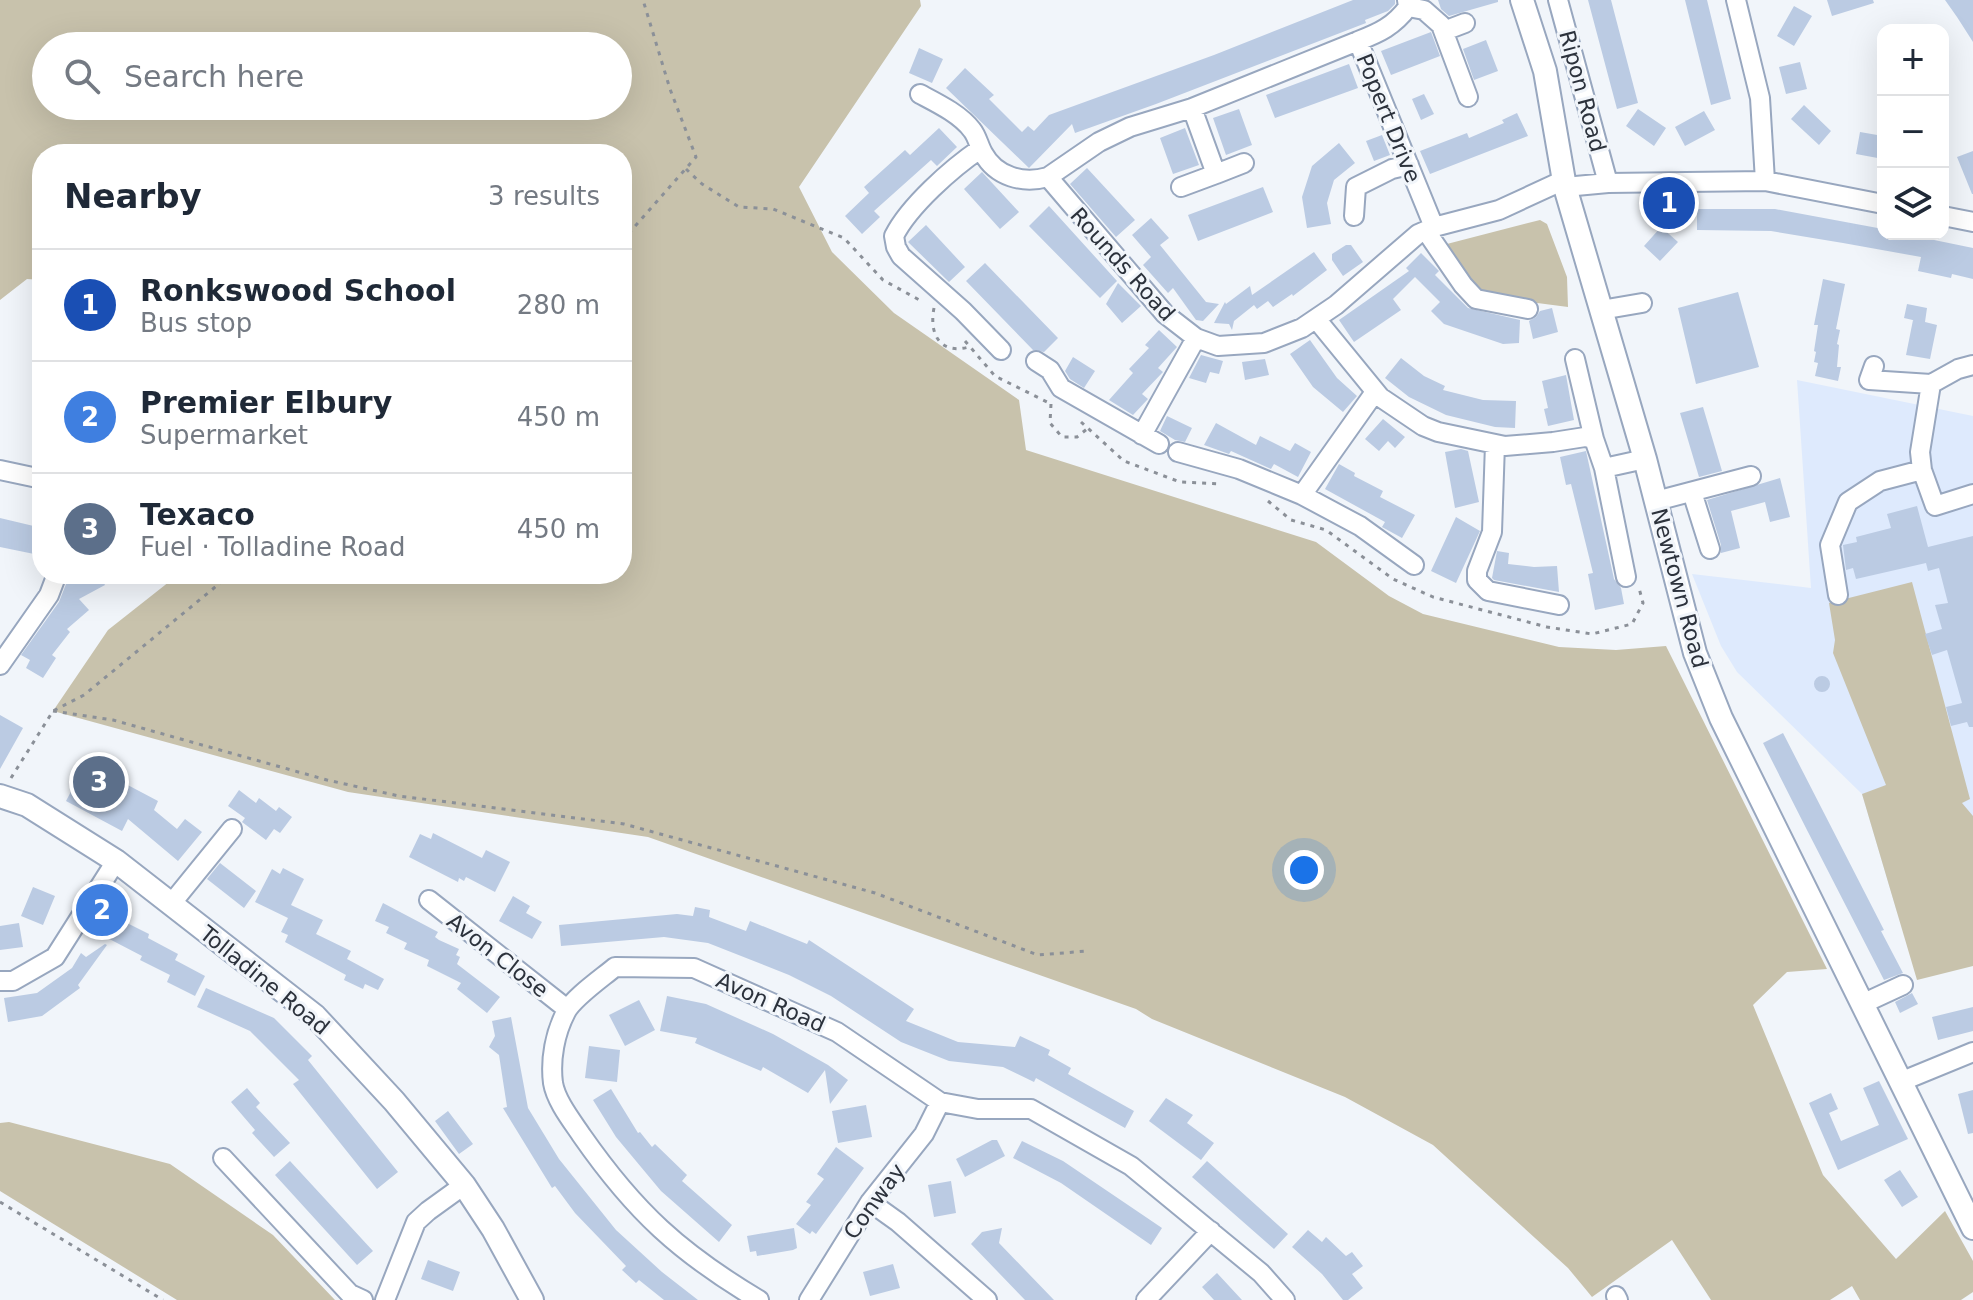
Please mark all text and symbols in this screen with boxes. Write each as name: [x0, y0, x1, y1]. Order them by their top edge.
map controls: [1877, 24, 1949, 240]
button: +: [1877, 24, 1949, 96]
street label: Ripon Road: [1554, 28, 1611, 155]
search box: [32, 32, 632, 120]
street label: Popert Drive: [1351, 50, 1426, 186]
icon: search: [60, 54, 104, 98]
text: Search here: [124, 59, 304, 94]
button: −: [1877, 96, 1949, 168]
button: layers: [1877, 168, 1949, 240]
pin: 1: [1643, 173, 1695, 233]
text: Nearby: [64, 176, 202, 216]
text: 3 results: [488, 181, 600, 211]
street label: Rounds Road: [1065, 203, 1180, 326]
text: Ronkswood School: [140, 273, 456, 308]
text: 1: [81, 290, 99, 320]
text: 280 m: [517, 290, 600, 320]
text: Bus stop: [140, 308, 252, 338]
text: Premier Elbury: [140, 385, 392, 420]
text: 2: [81, 402, 99, 432]
text: 450 m: [517, 402, 600, 432]
text: Supermarket: [140, 420, 308, 450]
text: Texaco: [140, 497, 255, 532]
street label: Newtown Road: [1646, 506, 1713, 671]
text: 3: [81, 514, 99, 544]
text: 450 m: [517, 514, 600, 544]
text: Fuel · Tolladine Road: [140, 532, 405, 562]
pin: 3: [73, 752, 125, 812]
your location: [1284, 850, 1324, 890]
pin: 2: [76, 880, 128, 940]
street label: Avon Close: [442, 908, 553, 1003]
street label: Tolladine Road: [194, 920, 334, 1040]
street label: Avon Road: [713, 967, 829, 1038]
street label: Conway: [839, 1159, 910, 1244]

